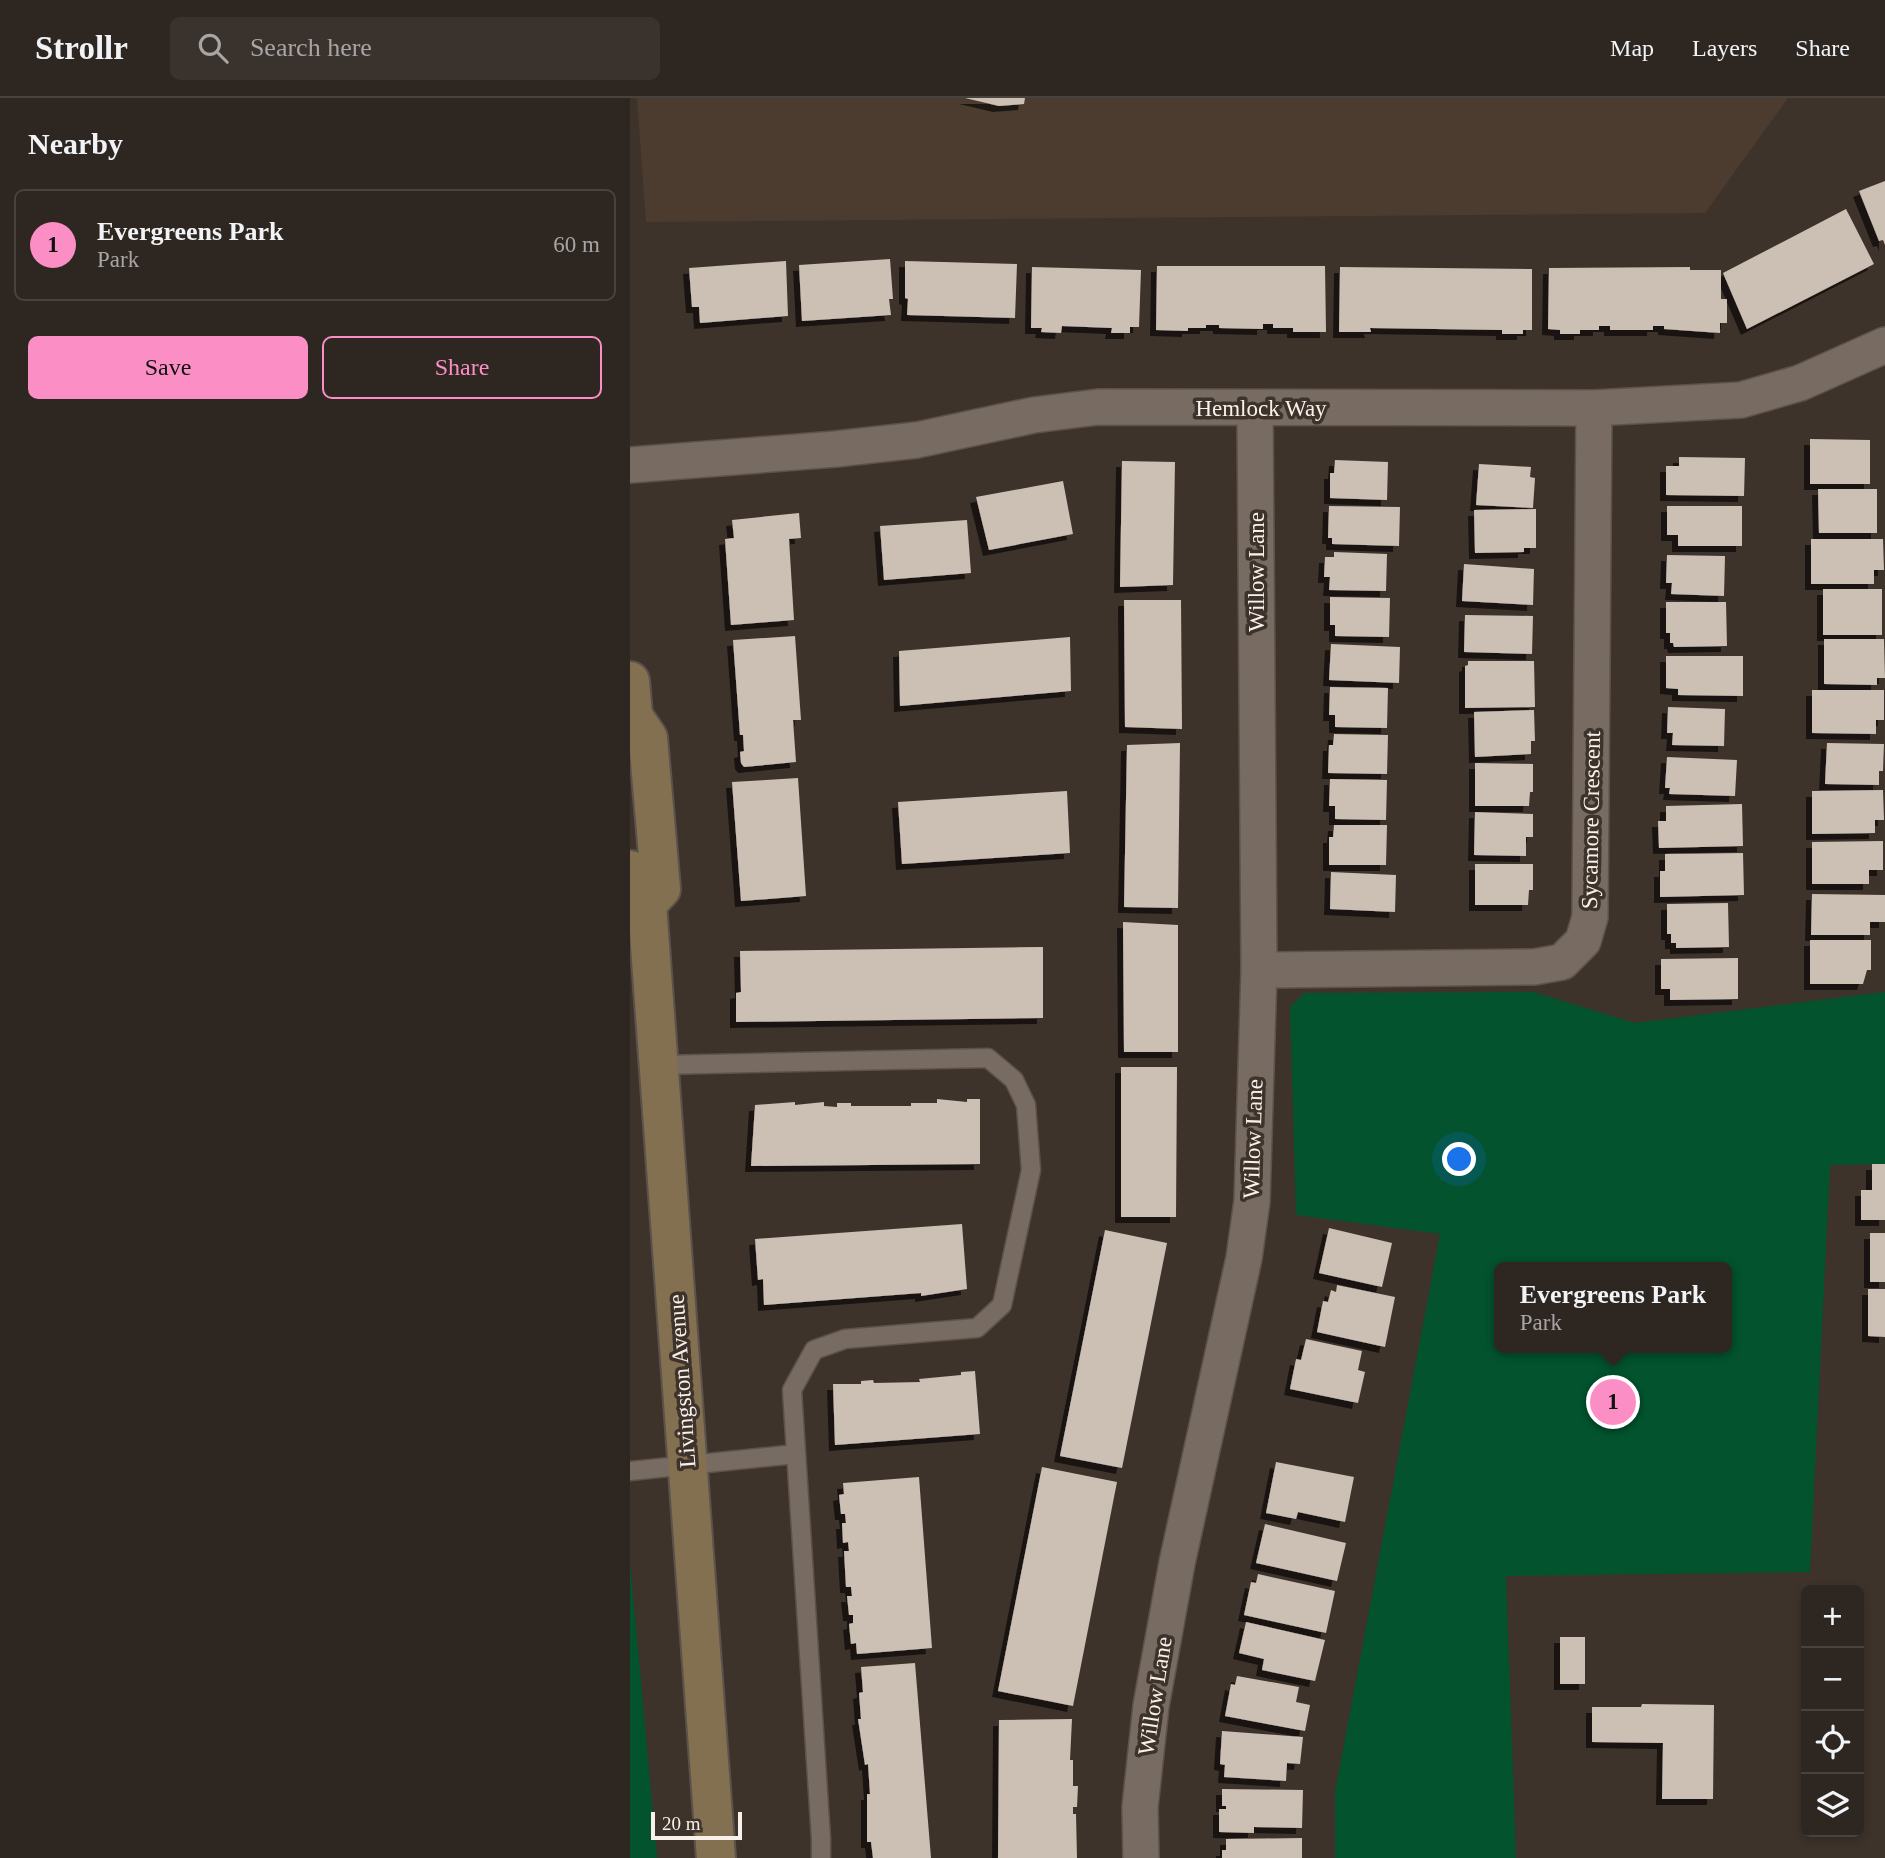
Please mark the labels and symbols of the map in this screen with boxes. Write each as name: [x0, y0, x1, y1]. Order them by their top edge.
street label: Hemlock Way: [1195, 396, 1327, 421]
street label: Willow Lane: [1244, 512, 1269, 632]
street label: Sycamore Crescent: [1577, 730, 1605, 909]
street label: Willow Lane: [1238, 1079, 1268, 1199]
your location: [1442, 1142, 1476, 1176]
street label: Livingston Avenue: [663, 1293, 701, 1469]
pin: 1: [1590, 1376, 1636, 1428]
street label: Willow Lane: [1133, 1635, 1177, 1757]
scale bar: [651, 1809, 742, 1841]

